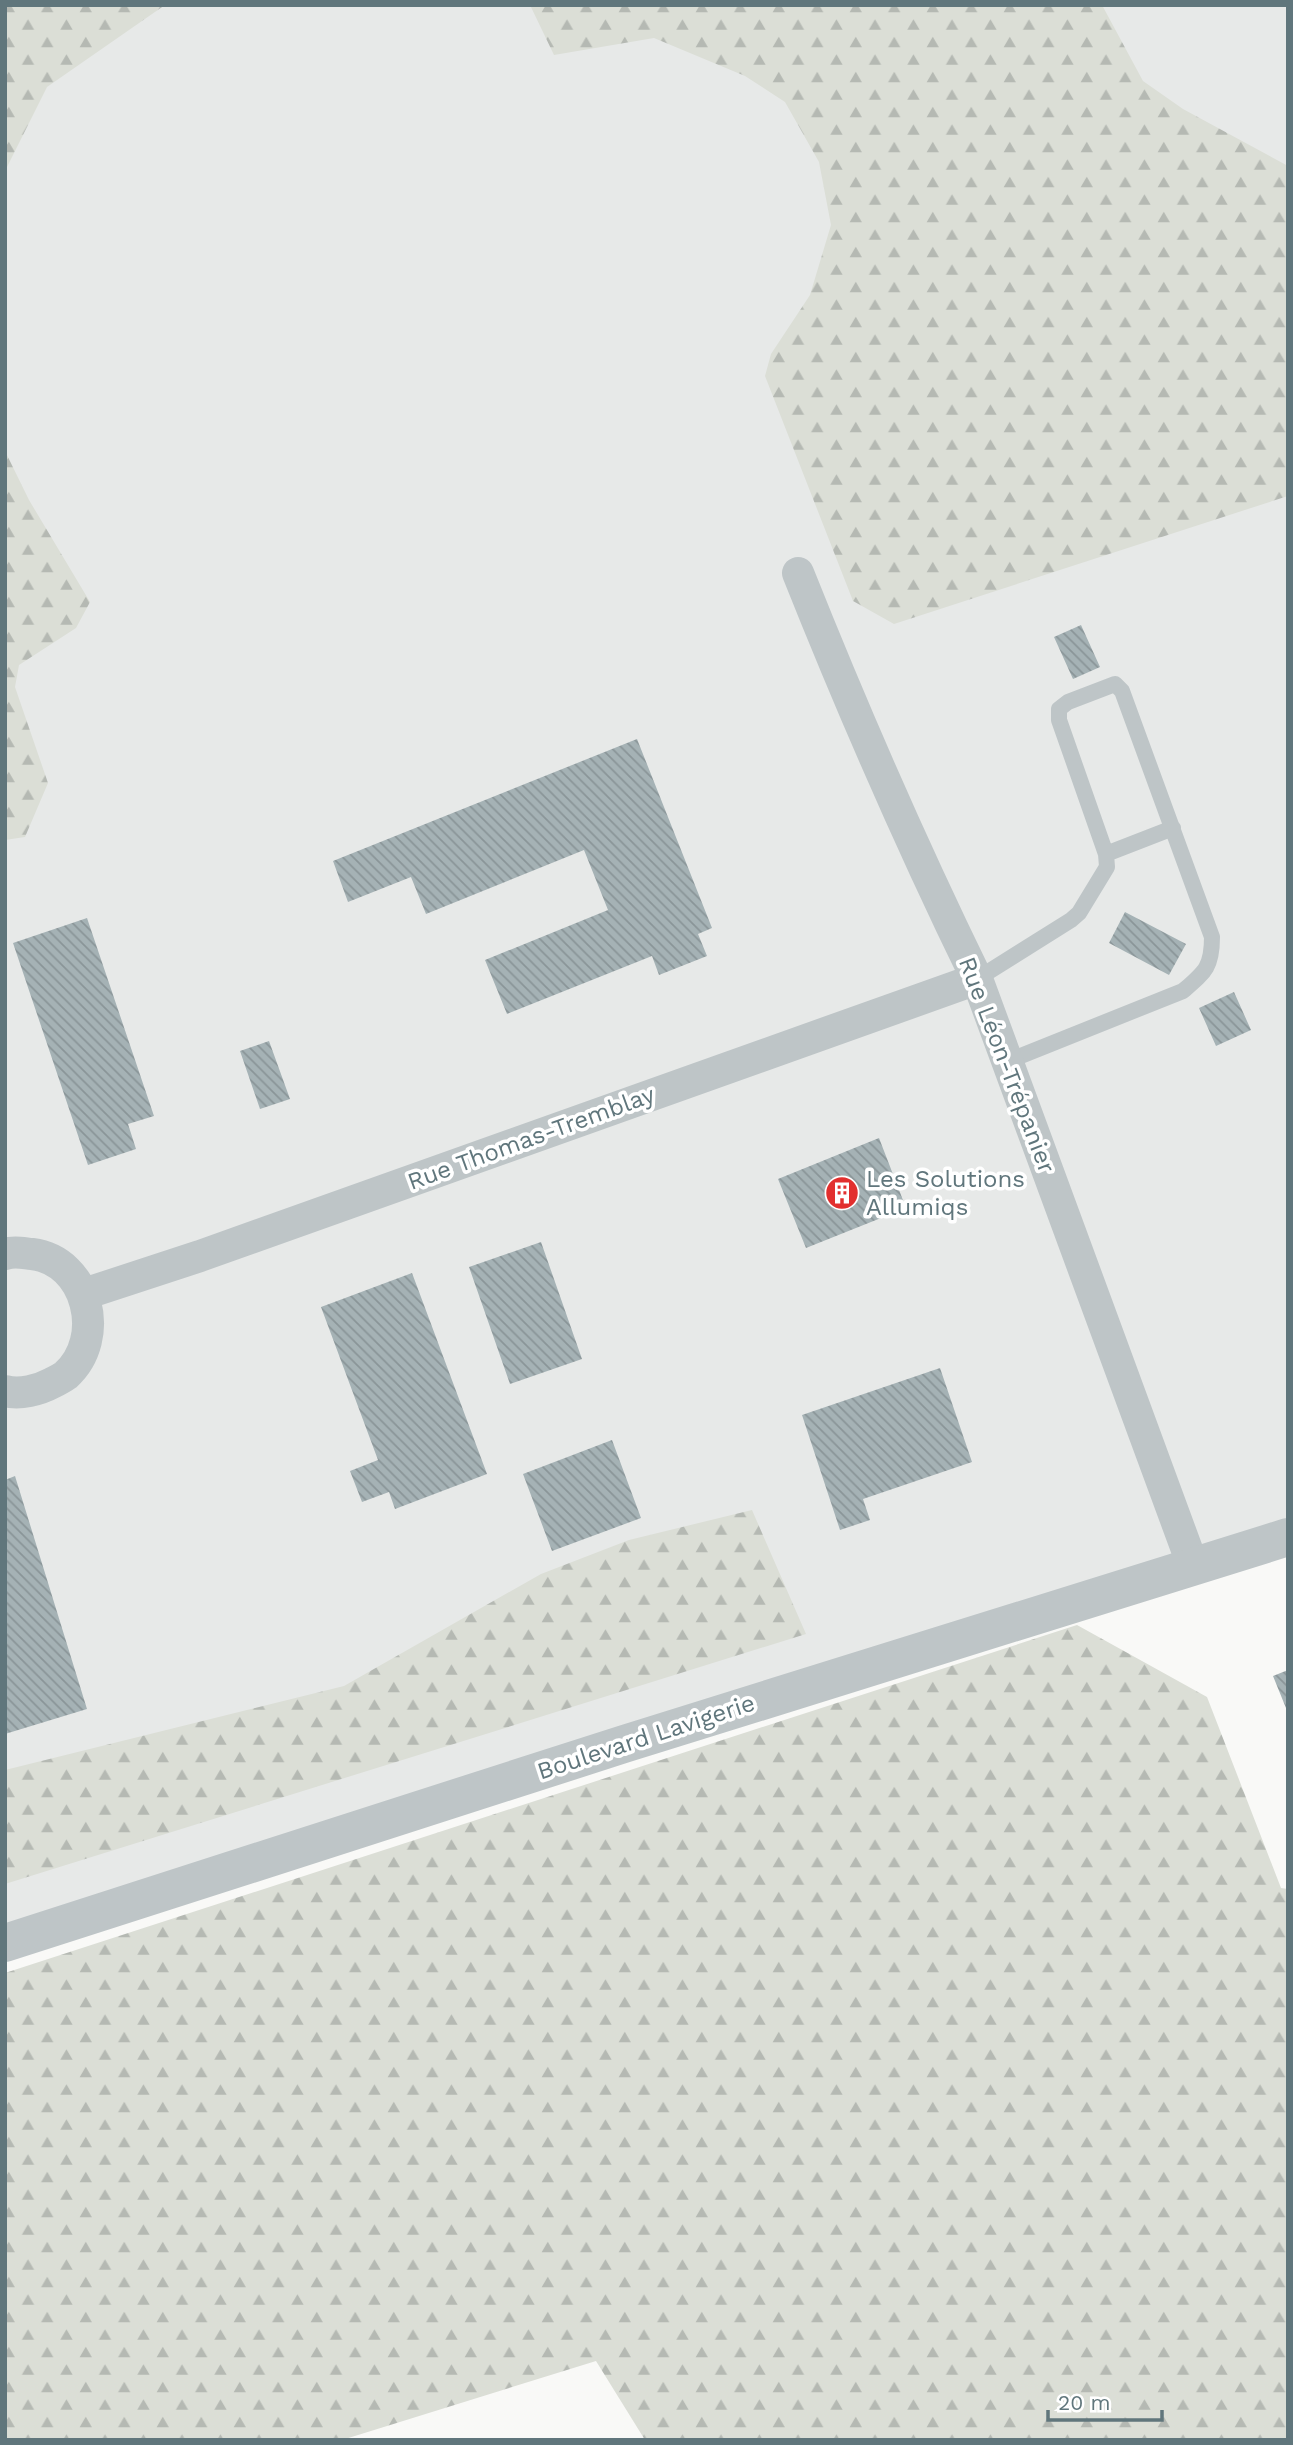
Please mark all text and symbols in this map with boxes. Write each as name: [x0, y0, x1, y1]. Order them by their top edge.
street label: Rue Léon-Trépanier: [953, 953, 1061, 1177]
street label: Rue Thomas-Tremblay: [404, 1080, 659, 1196]
place label: Les Solutions Allumiqs: [866, 1165, 1025, 1221]
building icon: Les Solutions Allumiqs: [823, 1174, 861, 1212]
street label: Boulevard Lavigerie: [534, 1689, 758, 1785]
scale bar: [1048, 2378, 1162, 2422]
text: 20 m: [1058, 2390, 1110, 2415]

